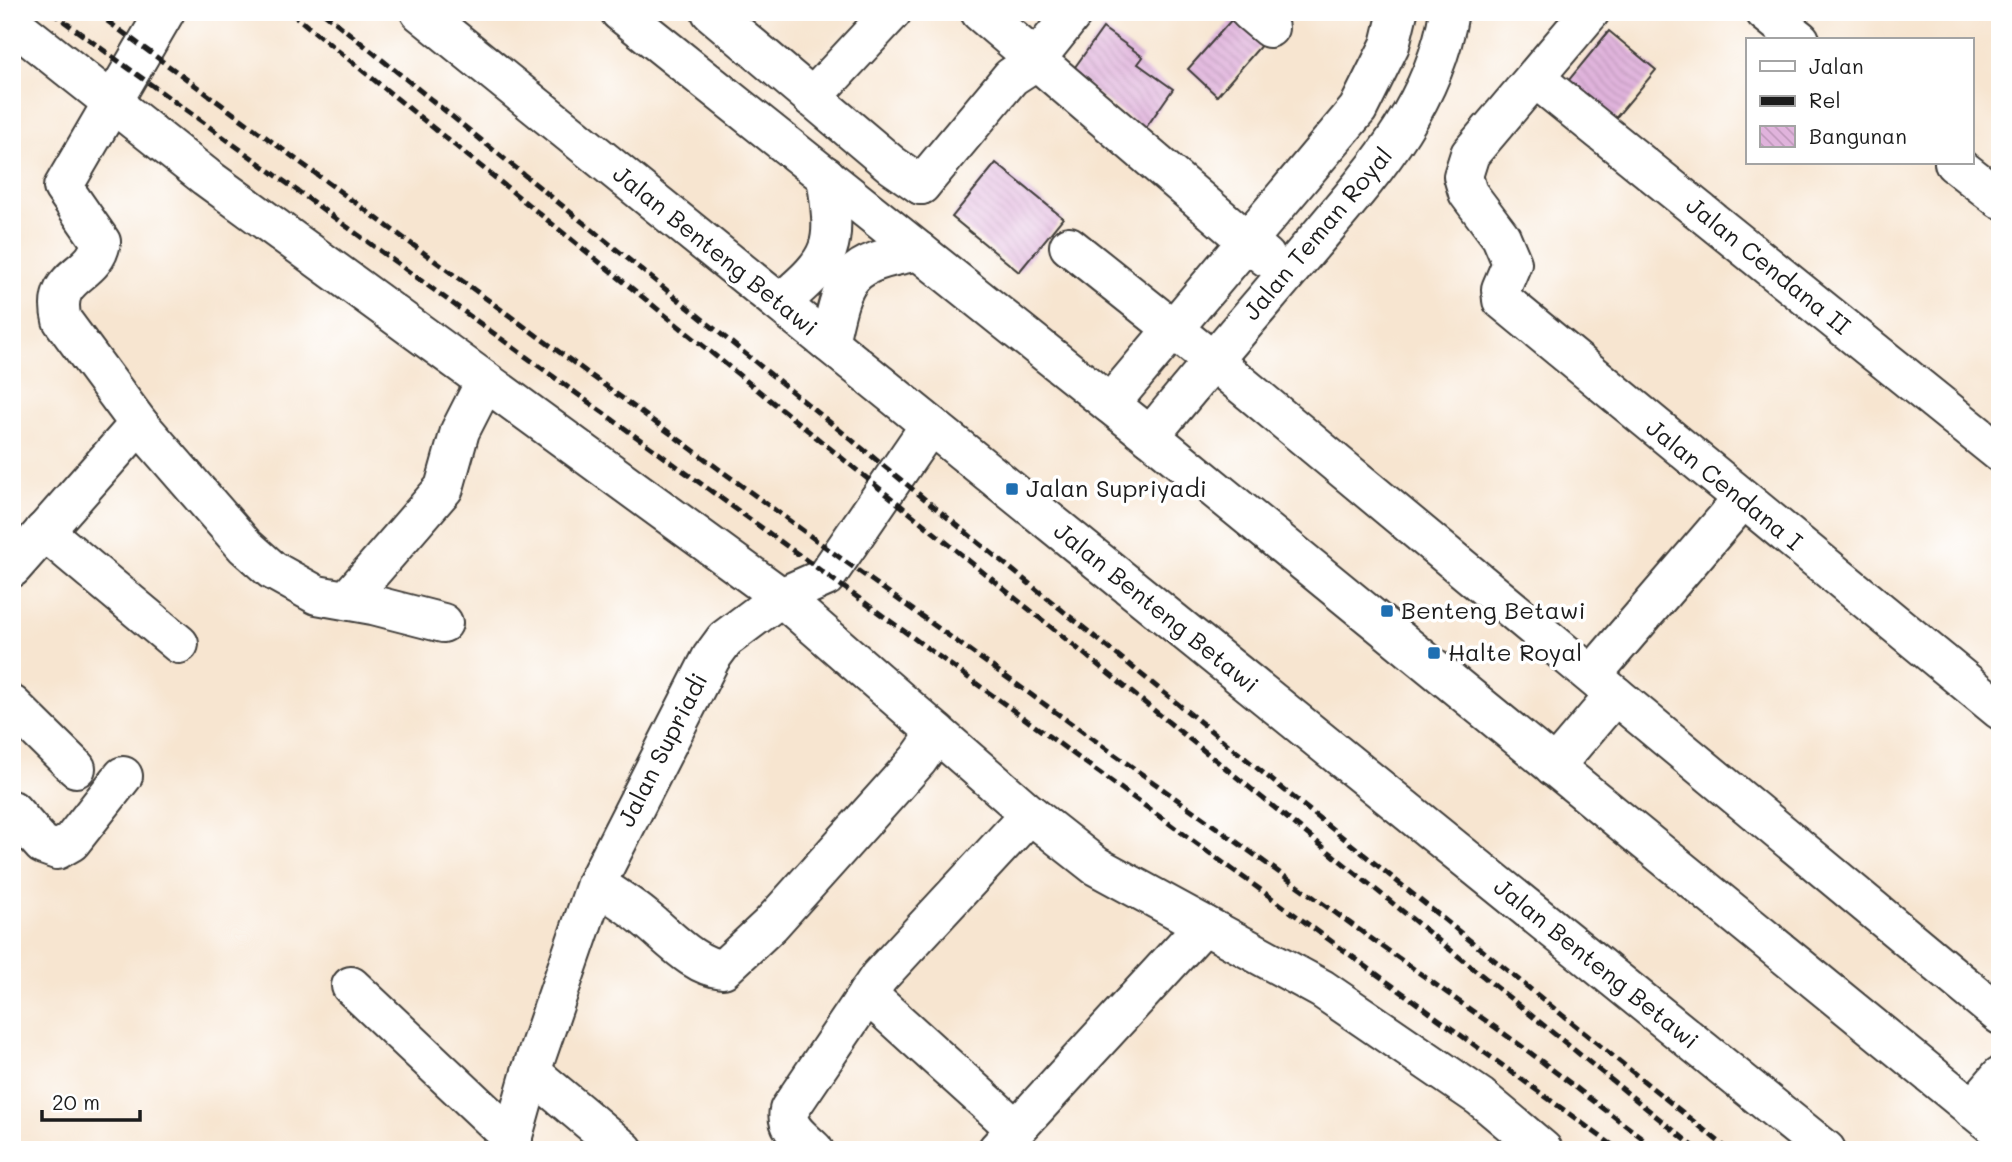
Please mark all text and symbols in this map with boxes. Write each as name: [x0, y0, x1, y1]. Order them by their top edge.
legend: [1746, 38, 1974, 164]
text: Jalan: [1809, 52, 1864, 79]
text: Rel: [1809, 86, 1841, 113]
text: Bangunan: [1809, 122, 1907, 149]
street label: Jalan Teman Royal: [1235, 140, 1398, 326]
street label: Jalan Benteng Betawi: [607, 158, 825, 342]
street label: Jalan Cendana II: [1681, 189, 1857, 341]
street label: Jalan Cendana I: [1641, 411, 1809, 556]
place label: Jalan Supriyadi: [1026, 472, 1207, 503]
marker: Jalan Supriyadi: [1004, 481, 1020, 497]
street label: Jalan Benteng Betawi: [1048, 515, 1266, 699]
place label: Benteng Betawi: [1401, 594, 1586, 625]
marker: Benteng Betawi: [1379, 603, 1395, 619]
place label: Halte Royal: [1448, 636, 1582, 667]
marker: Halte Royal: [1426, 645, 1442, 661]
street label: Jalan Supriadi: [610, 667, 714, 831]
street label: Jalan Benteng Betawi: [1488, 871, 1706, 1055]
scale bar: [42, 1078, 140, 1122]
text: 20 m: [52, 1088, 100, 1115]

